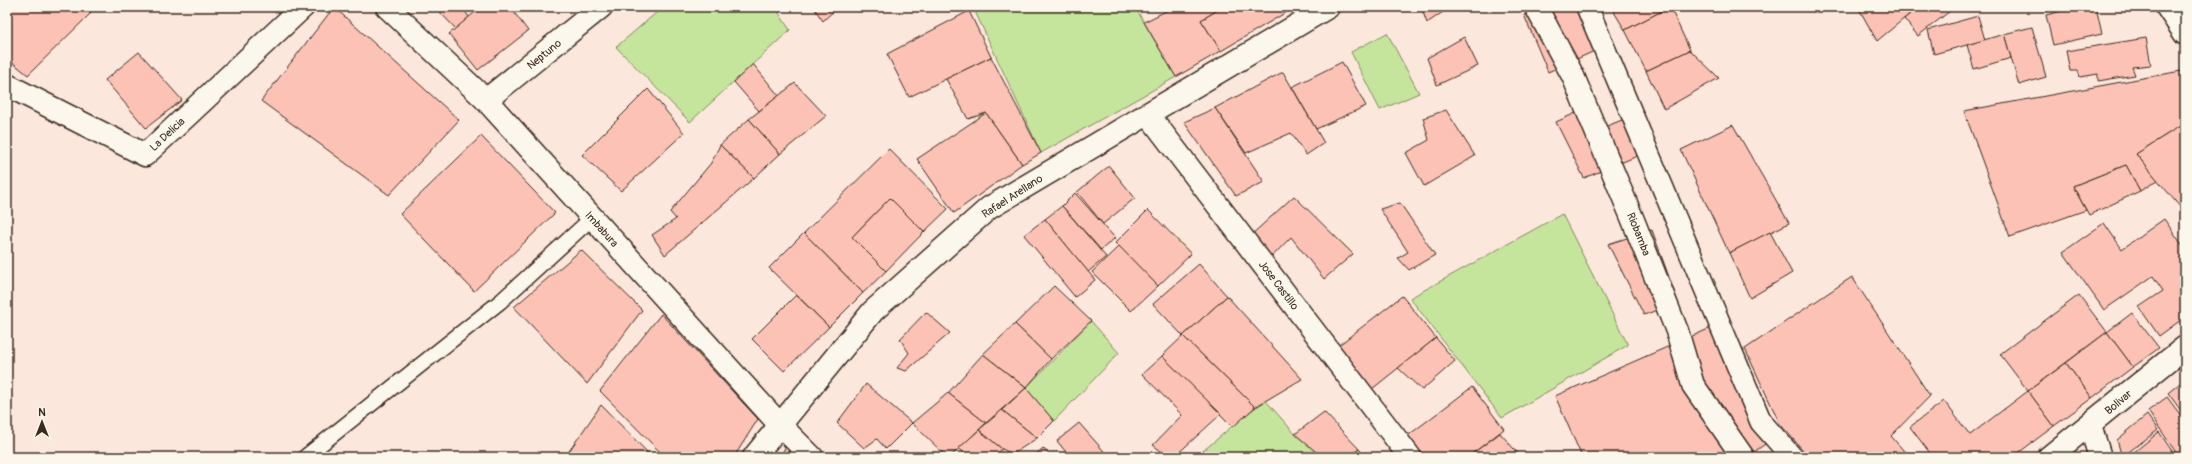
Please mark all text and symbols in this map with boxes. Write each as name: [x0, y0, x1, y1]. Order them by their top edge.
street label: Neptuno: [525, 37, 564, 72]
street label: La Delicia: [147, 115, 188, 154]
street label: Rafael Arellano: [980, 172, 1045, 221]
street label: Imbabura: [582, 209, 621, 250]
street label: Riobamba: [1624, 211, 1653, 258]
street label: Jose Castillo: [1256, 258, 1301, 313]
street label: Bolivar: [2102, 387, 2134, 417]
north arrow: [22, 402, 62, 442]
text: N: [38, 406, 46, 419]

